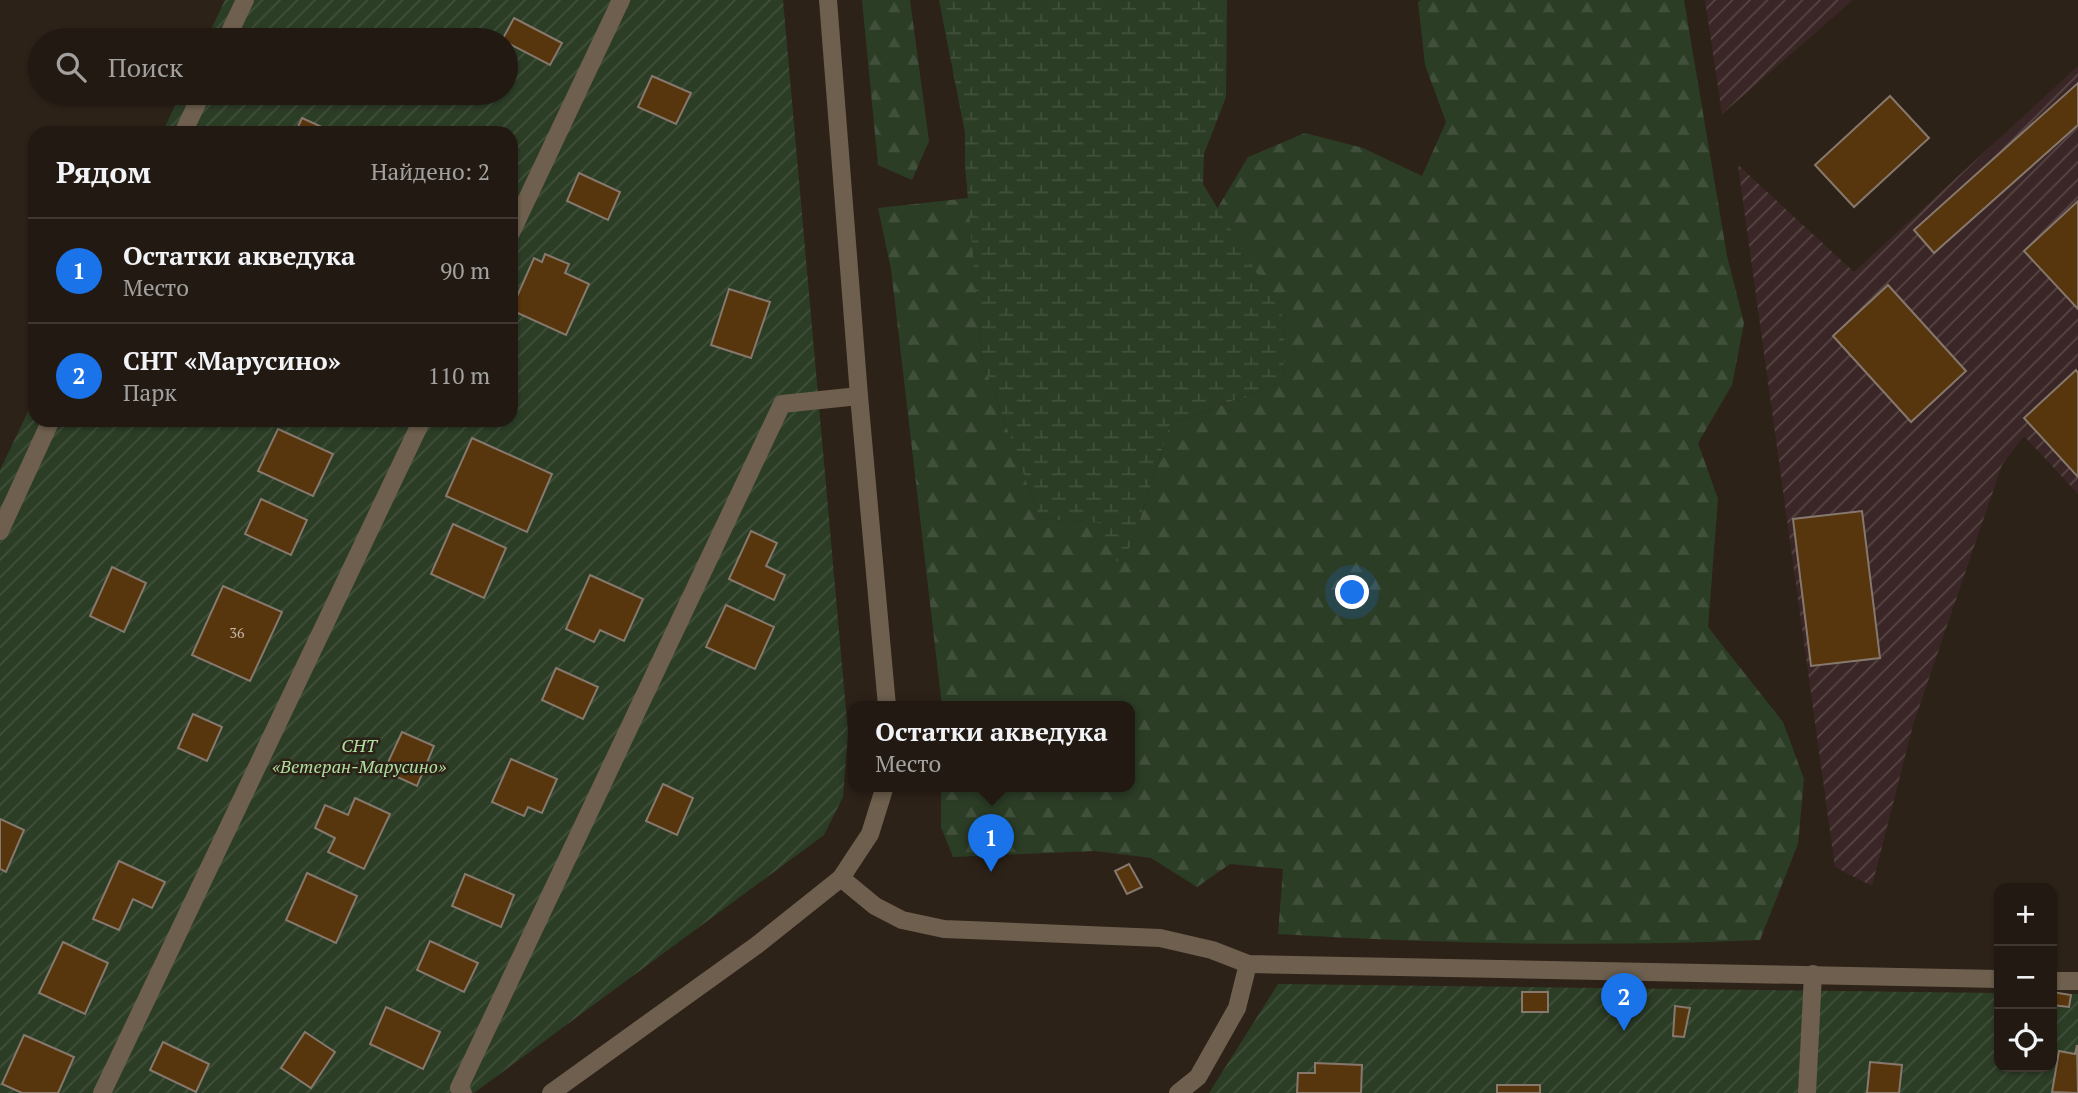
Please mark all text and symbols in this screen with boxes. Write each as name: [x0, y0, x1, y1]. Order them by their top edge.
search box: [28, 28, 518, 105]
icon: search: [52, 48, 90, 86]
text: Поиск: [108, 50, 183, 84]
text: Рядом: [56, 152, 151, 192]
text: Найдено: 2: [371, 156, 490, 187]
text: Остатки акведука: [123, 238, 355, 272]
text: 1: [73, 255, 86, 286]
text: 90 m: [440, 255, 490, 286]
text: Место: [123, 272, 189, 303]
text: СНТ «Марусино»: [123, 343, 341, 377]
text: 2: [73, 360, 86, 391]
text: 110 m: [428, 360, 490, 391]
text: Парк: [123, 377, 177, 408]
your location: [1335, 575, 1369, 609]
house number: 36: [230, 623, 245, 642]
popup: [848, 701, 1135, 792]
text: Остатки акведука: [875, 714, 1108, 748]
park label: СНТ «Ветеран-Марусино»: [272, 733, 447, 778]
text: Место: [875, 748, 941, 779]
pin: 1: [968, 814, 1014, 872]
map controls: [1994, 883, 2057, 1072]
button: +: [1994, 883, 2057, 946]
button: −: [1994, 946, 2057, 1009]
pin: 2: [1601, 973, 1647, 1031]
button: locate: [1994, 1009, 2057, 1072]

